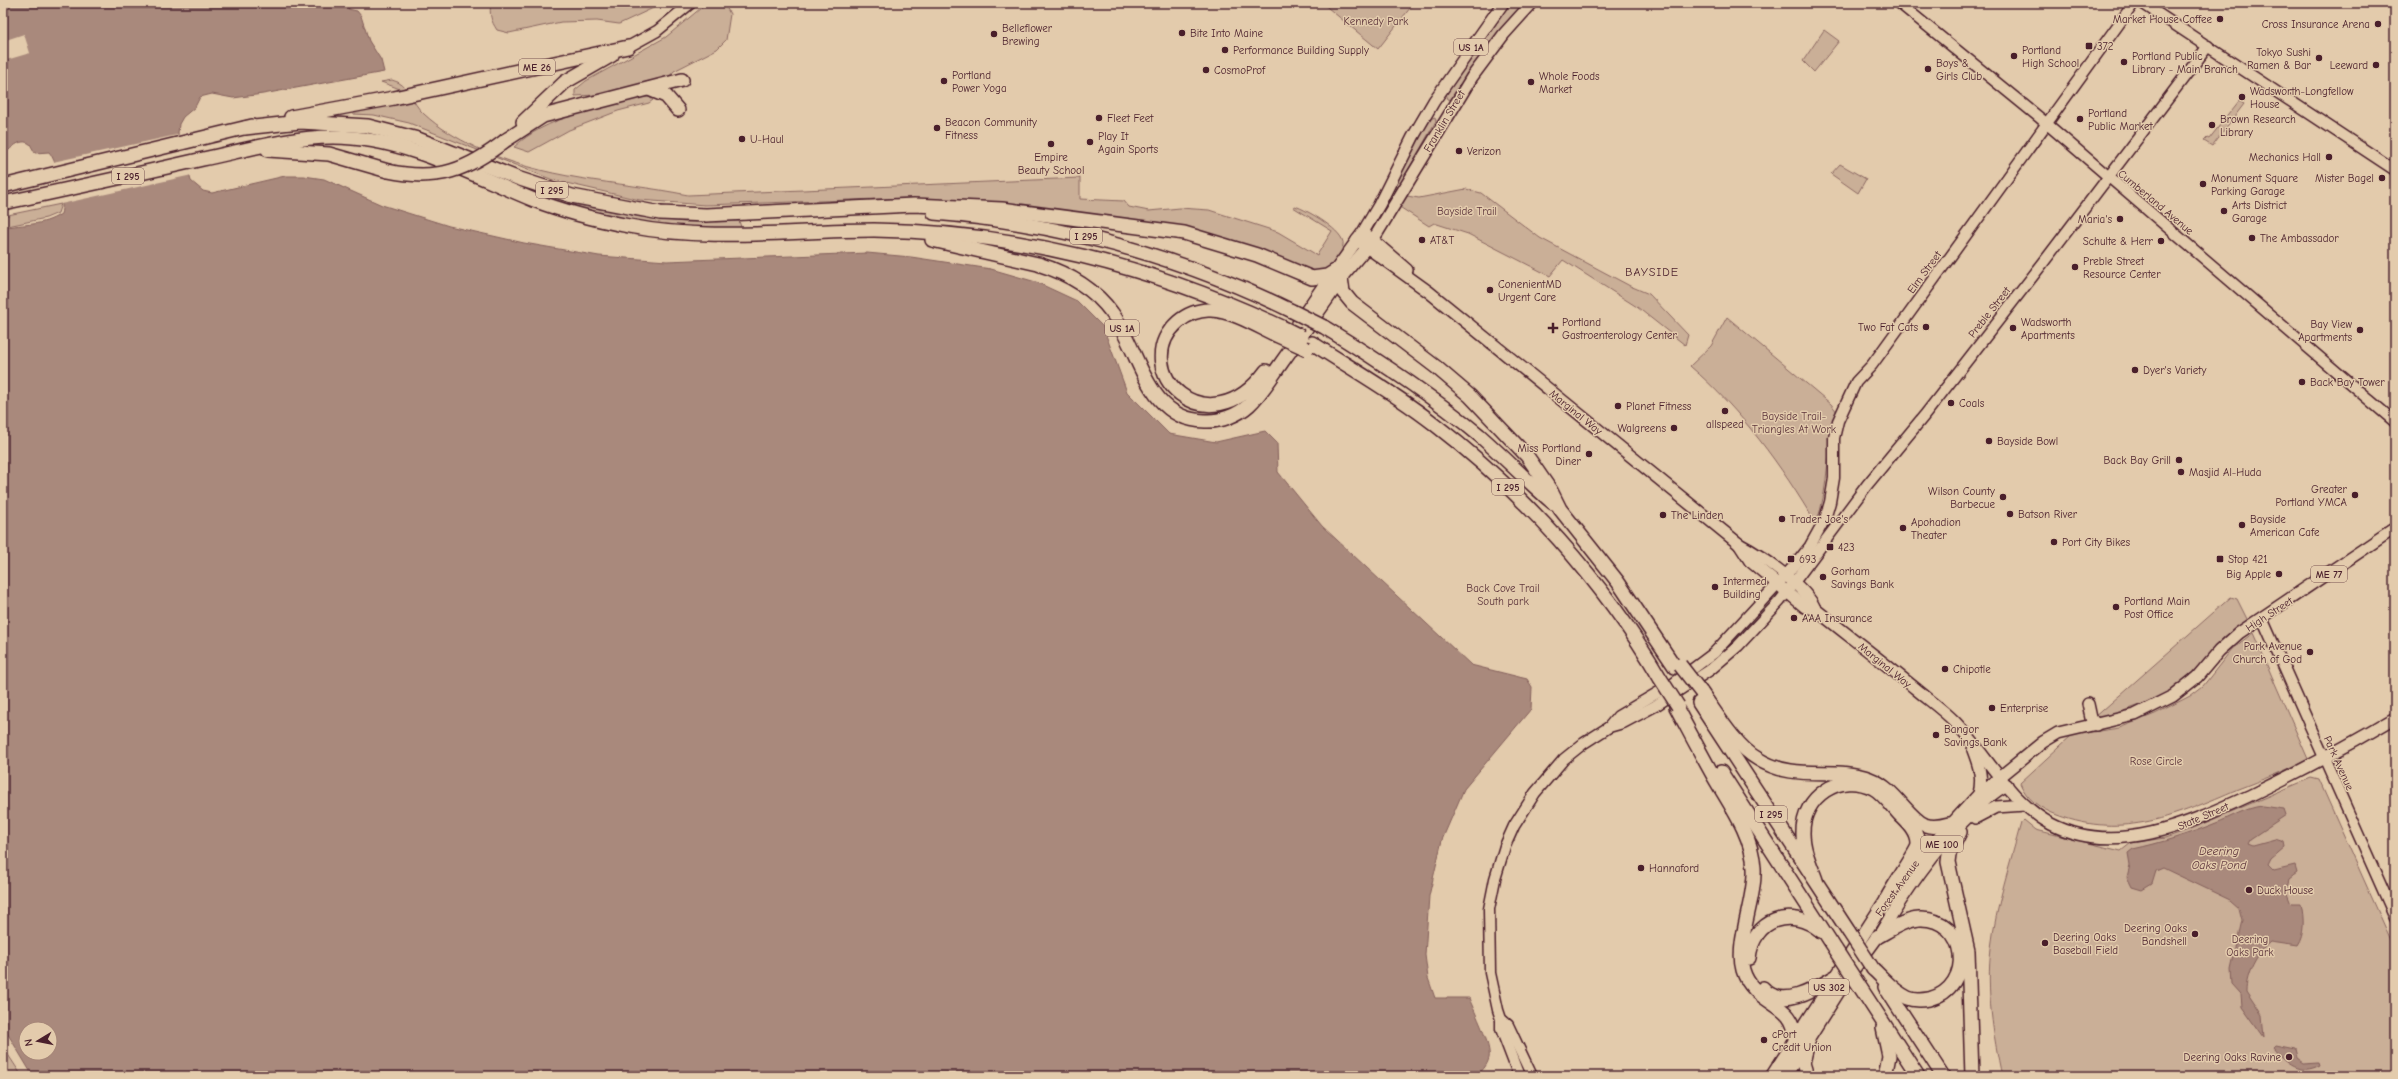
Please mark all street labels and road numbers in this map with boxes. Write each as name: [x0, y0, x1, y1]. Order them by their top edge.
road number: US 1A: [1454, 39, 1488, 55]
road number: ME 26: [519, 59, 555, 75]
street label: Franklin Street: [1421, 87, 1468, 155]
street label: Cumberland Avenue: [2115, 167, 2196, 238]
road number: I 295: [112, 168, 144, 184]
road number: I 295: [536, 182, 568, 198]
road number: I 295: [1070, 228, 1102, 244]
street label: Elm Street: [1905, 248, 1945, 296]
street label: Preble Street: [1966, 284, 2014, 340]
road number: US 1A: [1105, 320, 1139, 336]
street label: Marginal Way: [1547, 387, 1605, 438]
road number: I 295: [1492, 479, 1524, 495]
road number: ME 77: [2311, 566, 2347, 582]
street label: High Street: [2243, 594, 2296, 634]
street label: Marginal Way: [1856, 640, 1914, 691]
street label: Park Avenue: [2321, 734, 2357, 793]
street label: State Street: [2176, 800, 2231, 833]
road number: I 295: [1755, 806, 1787, 822]
road number: ME 100: [1921, 836, 1963, 852]
street label: Forest Avenue: [1873, 857, 1922, 919]
road number: US 302: [1809, 979, 1849, 995]

